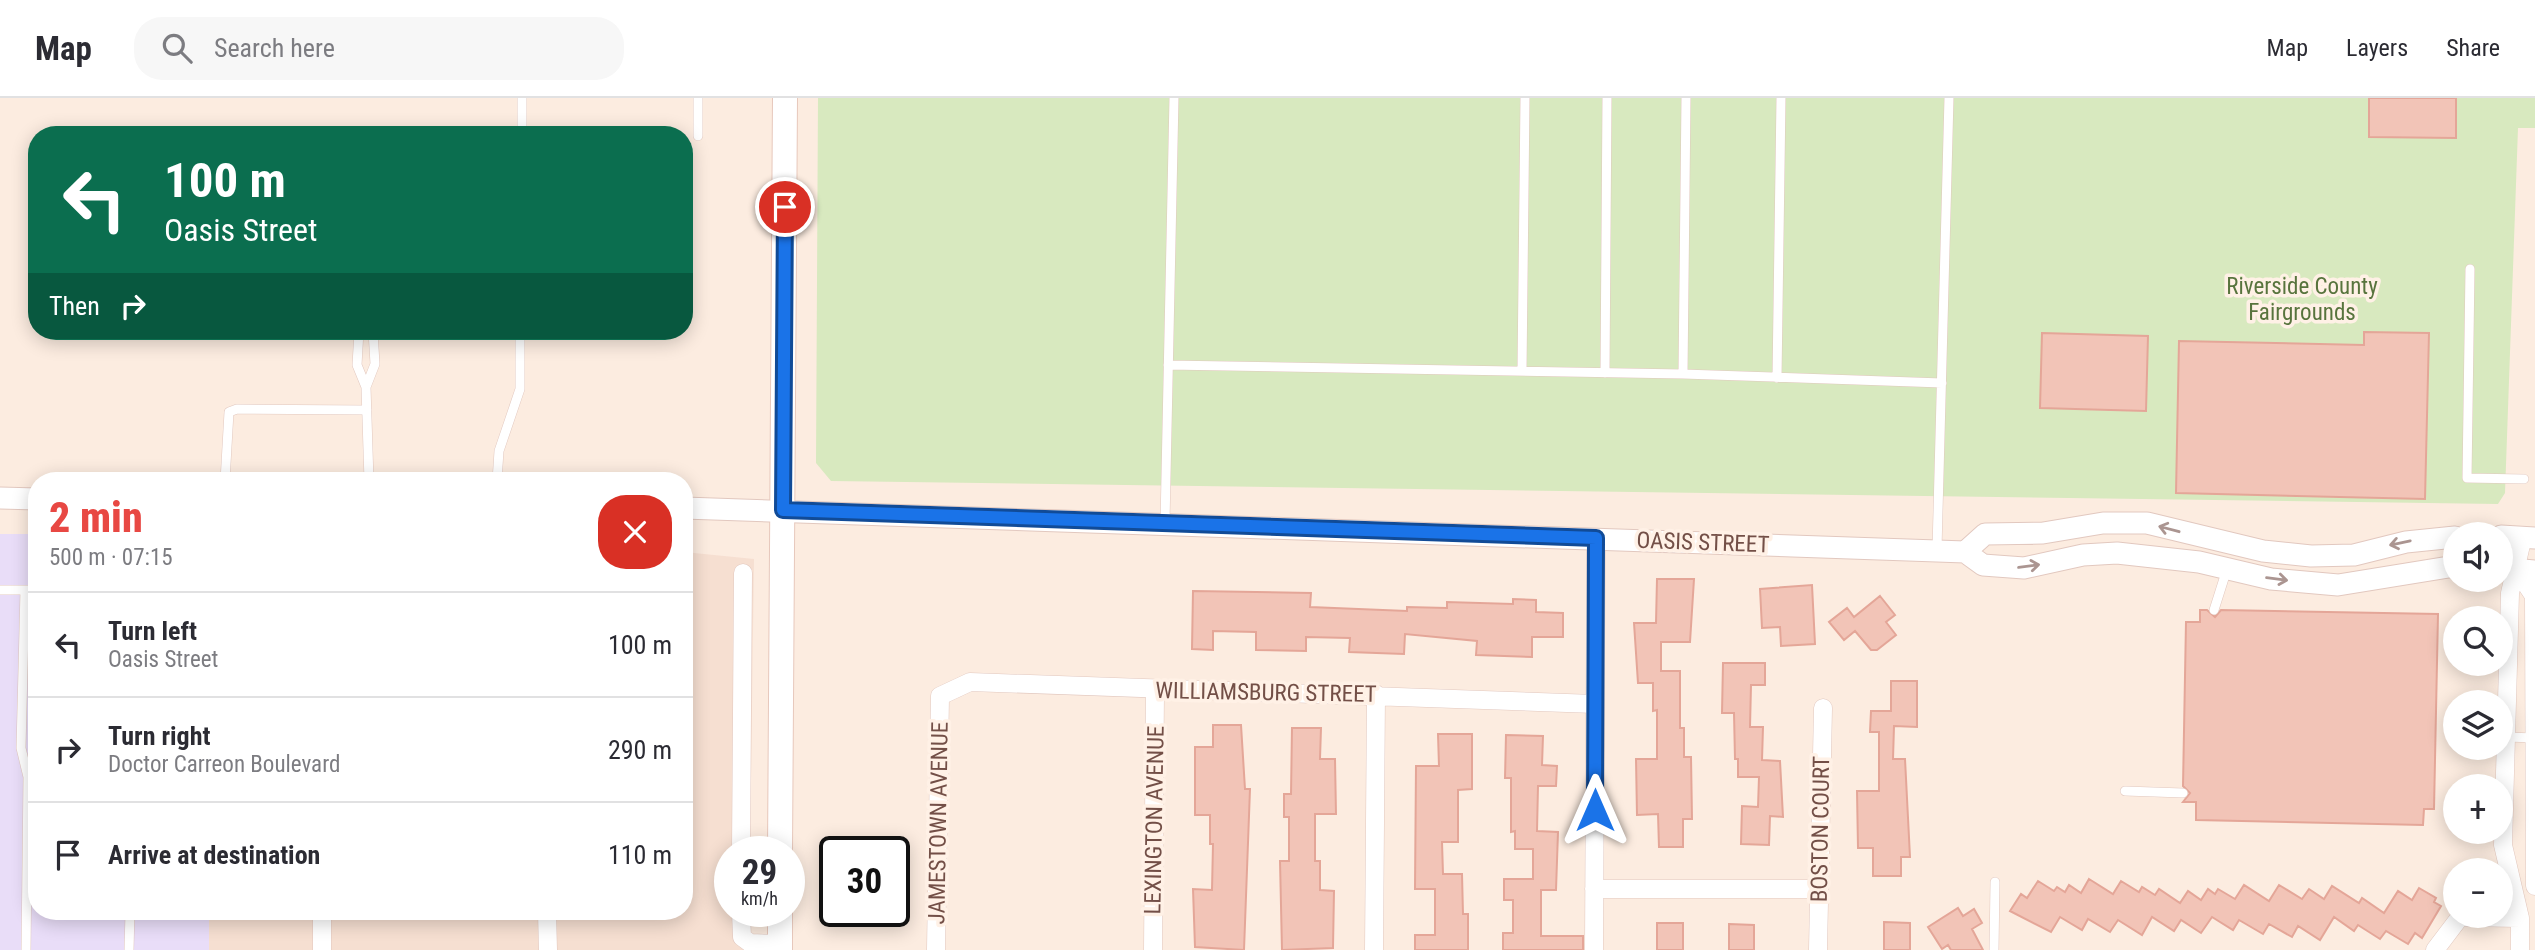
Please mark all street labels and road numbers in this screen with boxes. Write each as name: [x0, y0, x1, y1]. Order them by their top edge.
street label: OASIS STREET: [1636, 527, 1770, 558]
street label: WILLIAMSBURG STREET: [1155, 677, 1377, 708]
street label: JAMESTOWN AVENUE: [923, 721, 954, 925]
street label: LEXINGTON AVENUE: [1139, 725, 1170, 915]
street label: BOSTON COURT: [1806, 756, 1835, 902]

